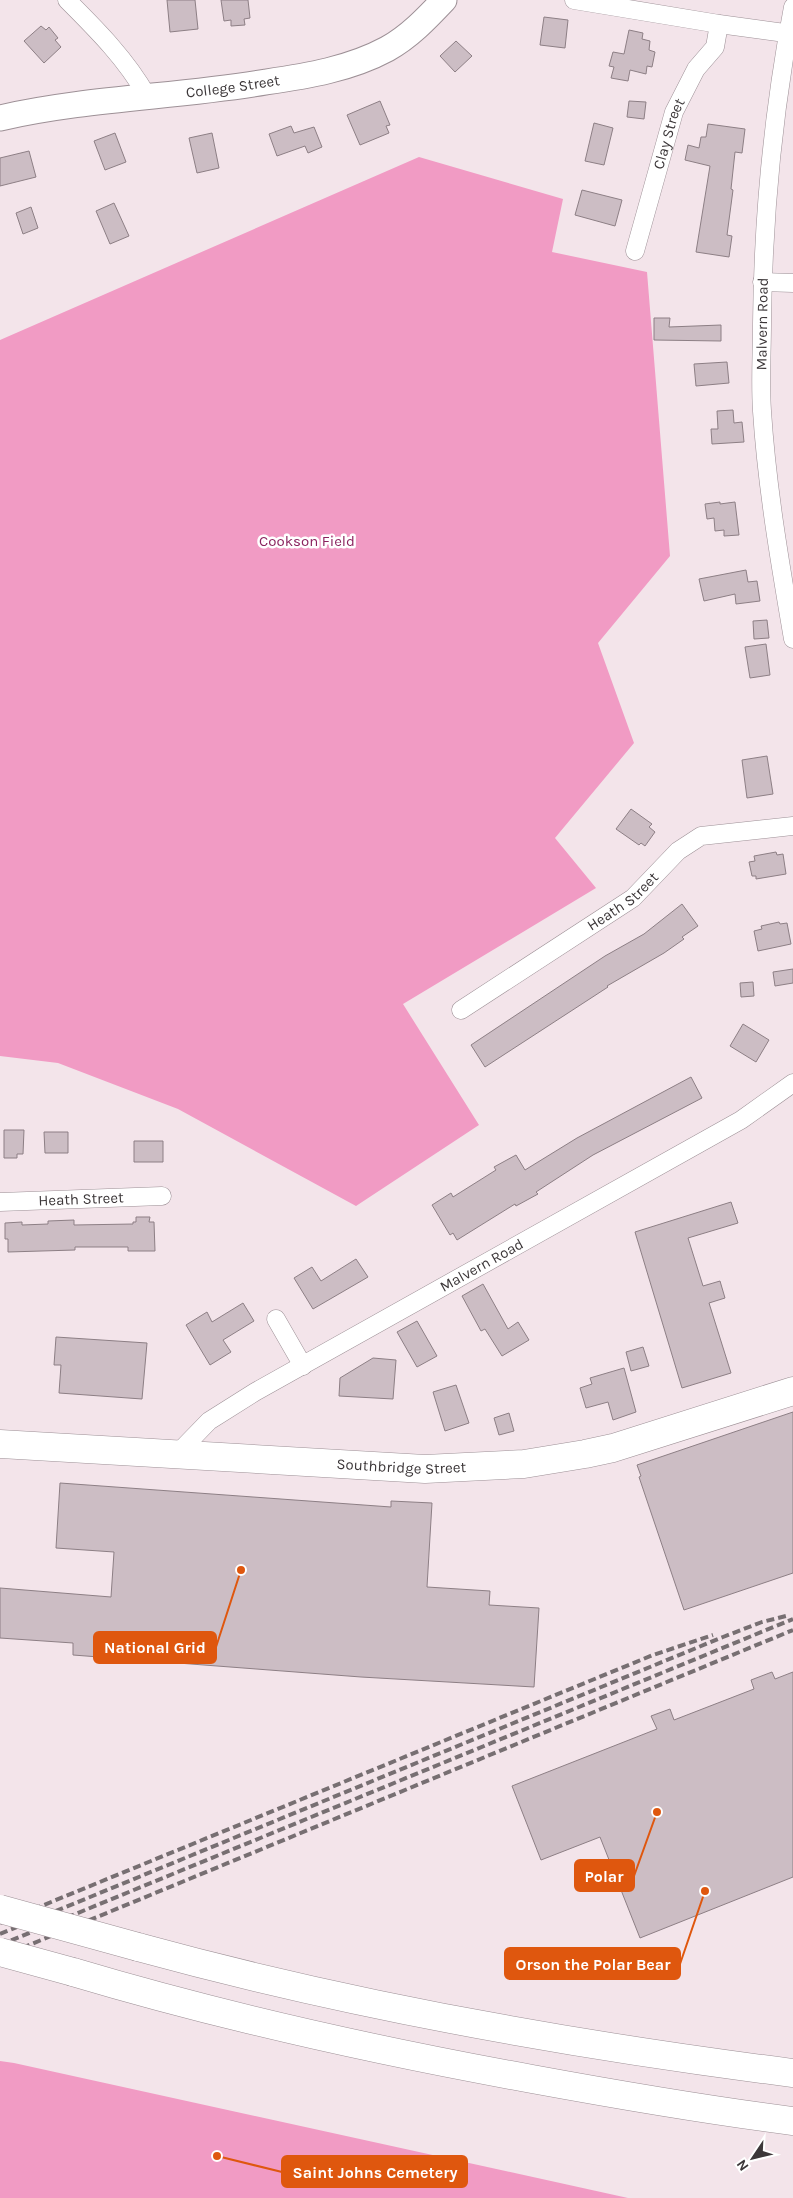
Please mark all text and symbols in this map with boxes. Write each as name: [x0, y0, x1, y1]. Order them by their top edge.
street label: College Street: [185, 71, 281, 102]
street label: Clay Street: [649, 95, 689, 171]
street label: Malvern Road: [752, 277, 772, 371]
park label: Cookson Field: [259, 532, 355, 550]
street label: Heath Street: [584, 868, 662, 934]
street label: Heath Street: [38, 1188, 124, 1210]
street label: Malvern Road: [437, 1235, 527, 1296]
street label: Southbridge Street: [336, 1455, 467, 1478]
callout: National Grid: [94, 1632, 216, 1663]
text: National Grid: [104, 1638, 206, 1657]
callout: Polar: [575, 1860, 634, 1891]
text: Polar: [585, 1867, 624, 1886]
callout: Orson the Polar Bear: [505, 1948, 680, 1979]
text: Orson the Polar Bear: [516, 1955, 671, 1974]
north arrow: [728, 2133, 778, 2183]
callout: Saint Johns Cemetery: [282, 2156, 467, 2187]
text: N: [733, 2156, 753, 2174]
text: Saint Johns Cemetery: [292, 2163, 458, 2182]

